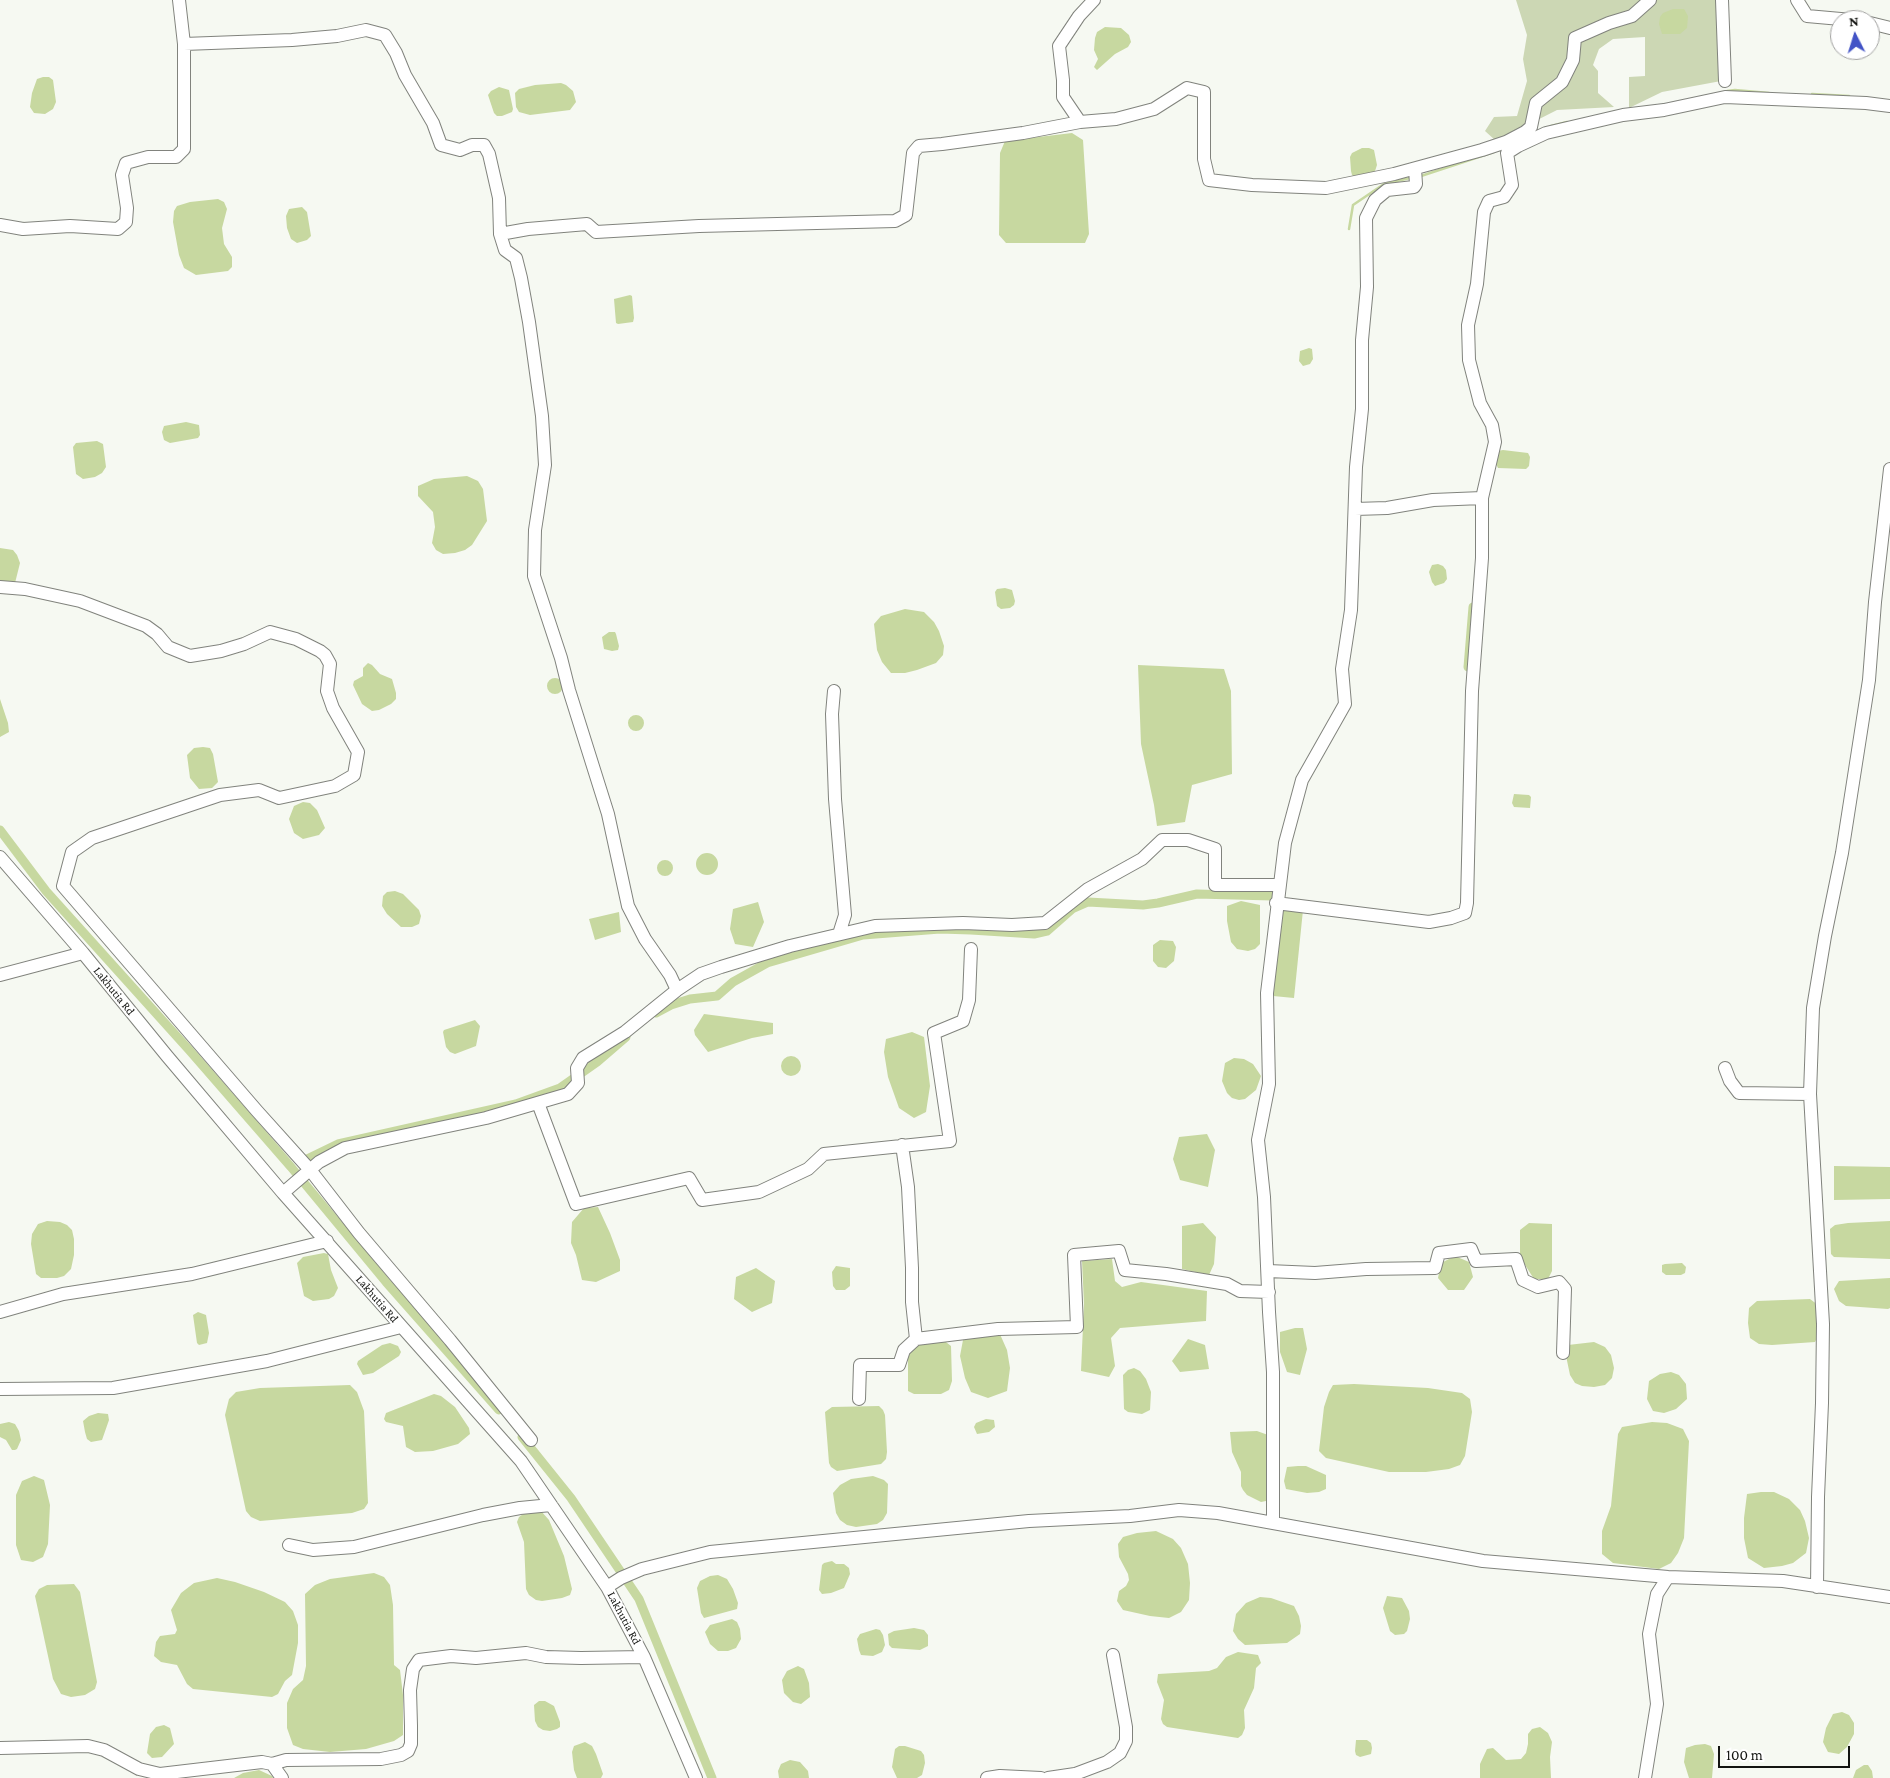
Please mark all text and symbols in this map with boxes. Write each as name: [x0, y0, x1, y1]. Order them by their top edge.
north arrow: [1830, 10, 1880, 60]
text: N: [1848, 13, 1859, 29]
street label: Lakhutia Rd: [90, 964, 138, 1018]
street label: Lakhutia Rd: [353, 1272, 401, 1326]
street label: Lakhutia Rd: [604, 1589, 644, 1647]
scale bar: [1720, 1736, 1852, 1768]
text: 100 m: [1726, 1747, 1763, 1763]

